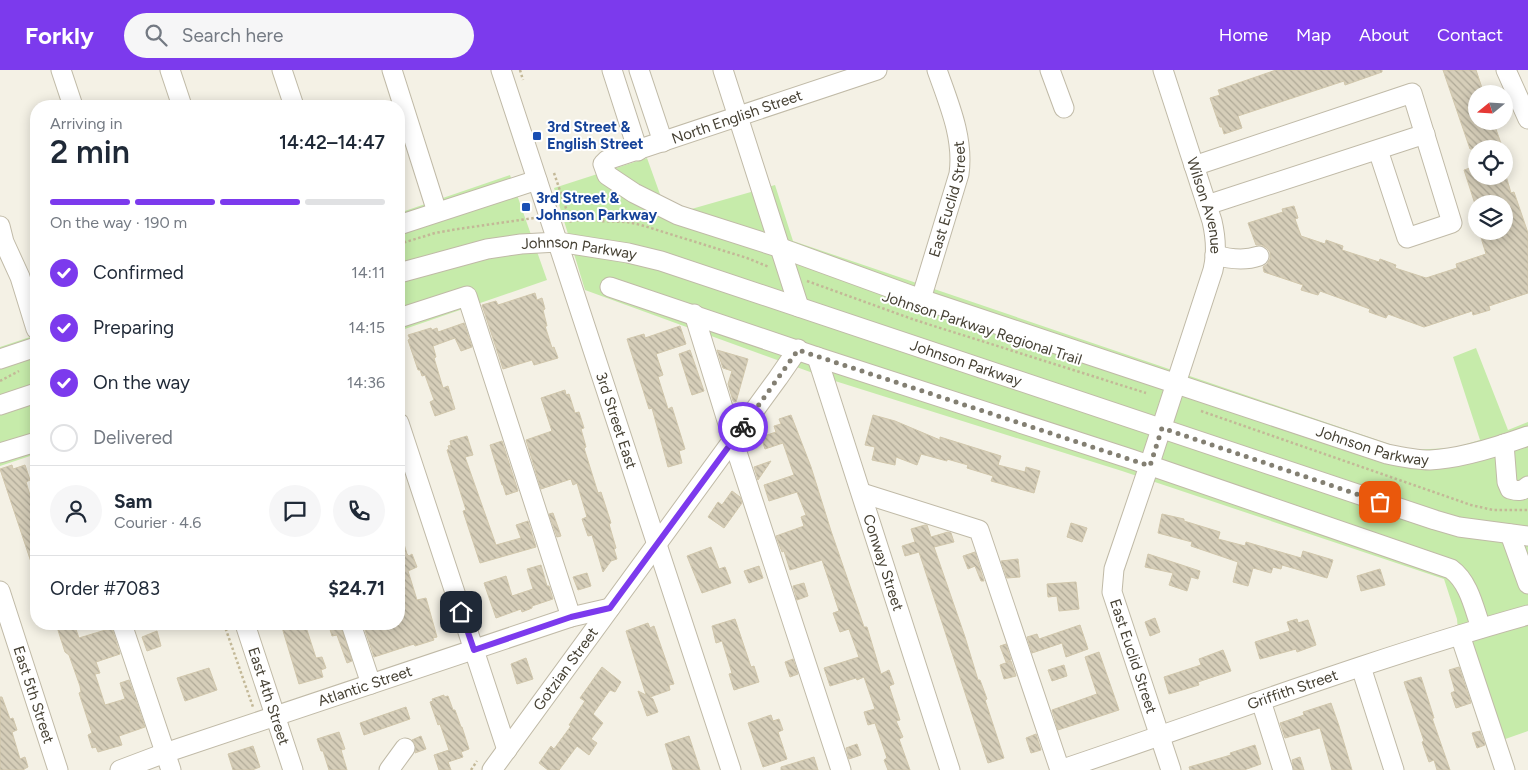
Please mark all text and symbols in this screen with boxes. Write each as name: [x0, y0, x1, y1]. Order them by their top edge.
search box: [124, 13, 474, 58]
text: Forkly: [25, 21, 94, 50]
icon: search: [142, 21, 170, 49]
text: Search here: [182, 24, 283, 47]
text: Home: [1219, 24, 1268, 46]
text: Map: [1296, 24, 1331, 46]
text: About: [1359, 24, 1409, 46]
text: Contact: [1437, 24, 1503, 46]
north arrow: [1468, 85, 1512, 130]
map controls: [1468, 85, 1513, 240]
street label: North English Street: [669, 86, 805, 148]
text: Arriving in: [50, 114, 122, 133]
place label: 3rd Street & English Street: [547, 118, 644, 153]
marker: 3rd Street & English Street: [531, 130, 543, 142]
text: 14:42–14:47: [279, 131, 385, 154]
text: 2 min: [50, 133, 130, 171]
street label: East Euclid Street: [925, 139, 969, 259]
button: locate: [1468, 140, 1513, 185]
street label: Wilson Avenue: [1183, 155, 1225, 254]
place label: 3rd Street & Johnson Parkway: [536, 189, 658, 224]
button: layers: [1468, 195, 1513, 240]
marker: 3rd Street & Johnson Parkway: [520, 201, 532, 213]
text: On the way · 190 m: [50, 213, 187, 232]
street label: Johnson Parkway: [521, 233, 639, 264]
icon: check: [50, 259, 78, 287]
text: Confirmed: [93, 261, 184, 284]
text: 14:11: [351, 263, 385, 282]
street label: Johnson Parkway Regional Trail: [880, 287, 1084, 369]
icon: check: [50, 314, 78, 342]
text: Preparing: [93, 316, 174, 339]
text: 14:15: [349, 318, 385, 337]
street label: Johnson Parkway: [908, 336, 1024, 390]
icon: check: [50, 369, 78, 397]
street label: 3rd Street East: [592, 370, 641, 472]
text: On the way: [93, 371, 190, 394]
text: 14:36: [347, 373, 385, 392]
courier: [718, 402, 768, 452]
icon: bike: [729, 413, 757, 441]
street label: Johnson Parkway: [1314, 422, 1429, 469]
text: Delivered: [93, 426, 173, 449]
pin: [1359, 481, 1401, 523]
button: person: [50, 485, 102, 537]
button: chat: [269, 485, 321, 537]
button: phone: [333, 485, 385, 537]
icon: bag: [1366, 488, 1394, 516]
text: Sam: [114, 490, 152, 513]
street label: Conway Street: [859, 512, 907, 614]
text: Courier · 4.6: [114, 513, 201, 532]
text: Order #7083: [50, 577, 160, 600]
text: $24.71: [328, 577, 385, 600]
pin: [440, 591, 482, 633]
street label: East Euclid Street: [1106, 597, 1161, 716]
icon: home: [447, 598, 475, 626]
street label: Gotzian Street: [529, 624, 602, 714]
street label: East 5th Street: [9, 644, 58, 746]
street label: East 4th Street: [244, 645, 293, 748]
street label: Atlantic Street: [316, 662, 415, 710]
street label: Griffith Street: [1245, 666, 1340, 714]

